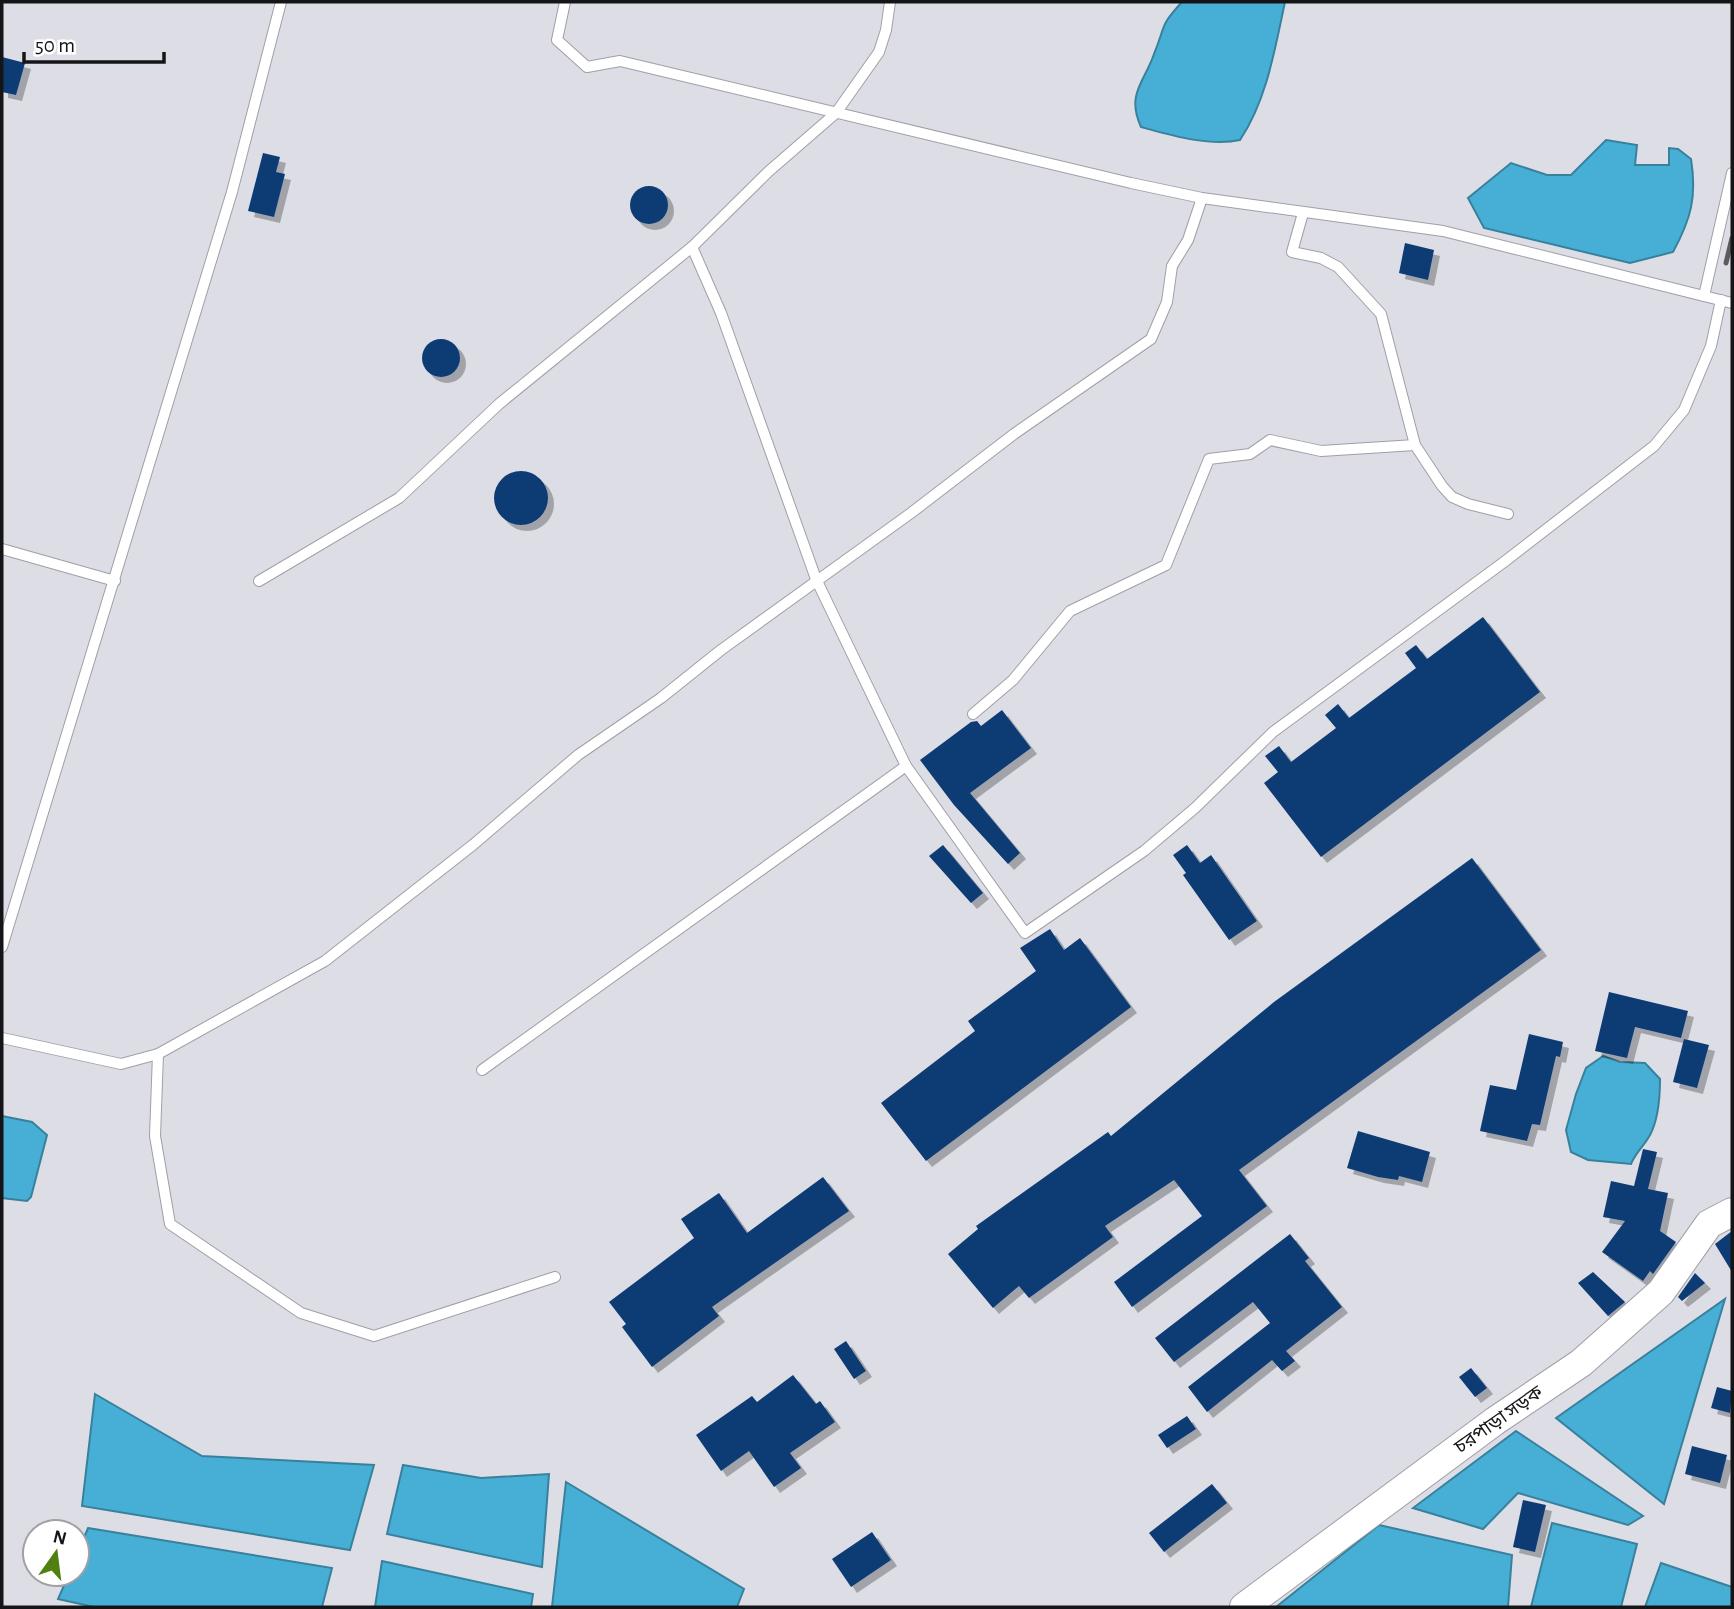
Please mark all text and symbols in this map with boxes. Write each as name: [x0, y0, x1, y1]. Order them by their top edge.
scale bar: [24, 21, 164, 65]
text: 50 m: [35, 35, 75, 56]
street label: চরপাড়া সড়ক: [1451, 1382, 1547, 1458]
north arrow: [21, 1518, 91, 1588]
text: N: [51, 1527, 68, 1549]

